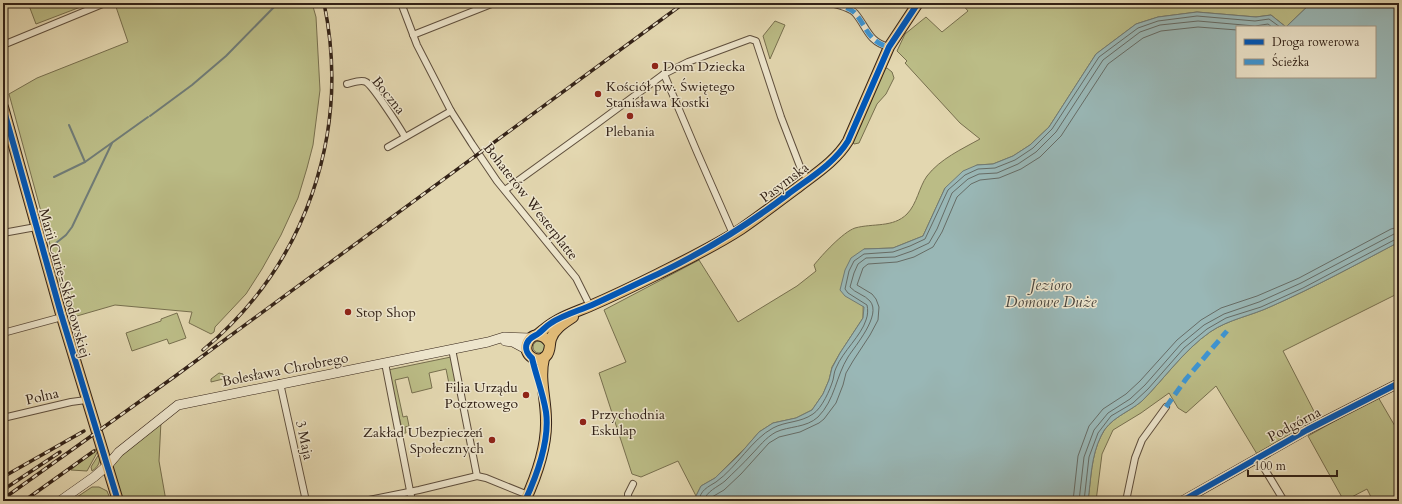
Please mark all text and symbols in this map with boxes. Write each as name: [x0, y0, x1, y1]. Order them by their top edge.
legend: [1236, 26, 1376, 78]
text: Droga rowerowa: [1272, 34, 1360, 50]
text: Ścieżka: [1272, 53, 1310, 70]
place label: Dom Dziecka: [663, 57, 745, 76]
marker: Dom Dziecka: [650, 61, 660, 71]
street label: Boczna: [367, 72, 410, 118]
place label: Kościół pw. Świętego Stanisława Kostki: [606, 77, 735, 112]
marker: Kościół pw. Świętego Stanisława Kostki: [593, 89, 603, 99]
marker: Plebania: [625, 111, 635, 121]
place label: Plebania: [605, 122, 655, 141]
street label: Bohaterów Westerplatte: [479, 139, 582, 264]
street label: Pasymska: [756, 158, 813, 207]
street label: Marii Curie-Skłodowskiej: [34, 206, 95, 360]
water label: Jezioro Domowe Duże: [1005, 275, 1097, 312]
place label: Stop Shop: [356, 303, 416, 322]
marker: Stop Shop: [343, 307, 353, 317]
street label: Bolesława Chrobrego: [220, 348, 350, 391]
place label: Filia Urządu Pocztowego: [445, 378, 518, 413]
street label: Polna: [24, 383, 61, 410]
marker: Filia Urządu Pocztowego: [521, 390, 531, 400]
street label: Podgórna: [1264, 402, 1324, 446]
place label: Przychodnia Eskulap: [591, 405, 665, 440]
marker: Przychodnia Eskulap: [578, 417, 588, 427]
street label: 3 Maja: [291, 418, 318, 462]
place label: Zakład Ubezpieczeń Społecznych: [363, 423, 484, 458]
marker: Zakład Ubezpieczeń Społecznych: [487, 435, 497, 445]
scale bar: [1248, 452, 1337, 478]
text: 100 m: [1254, 458, 1287, 474]

